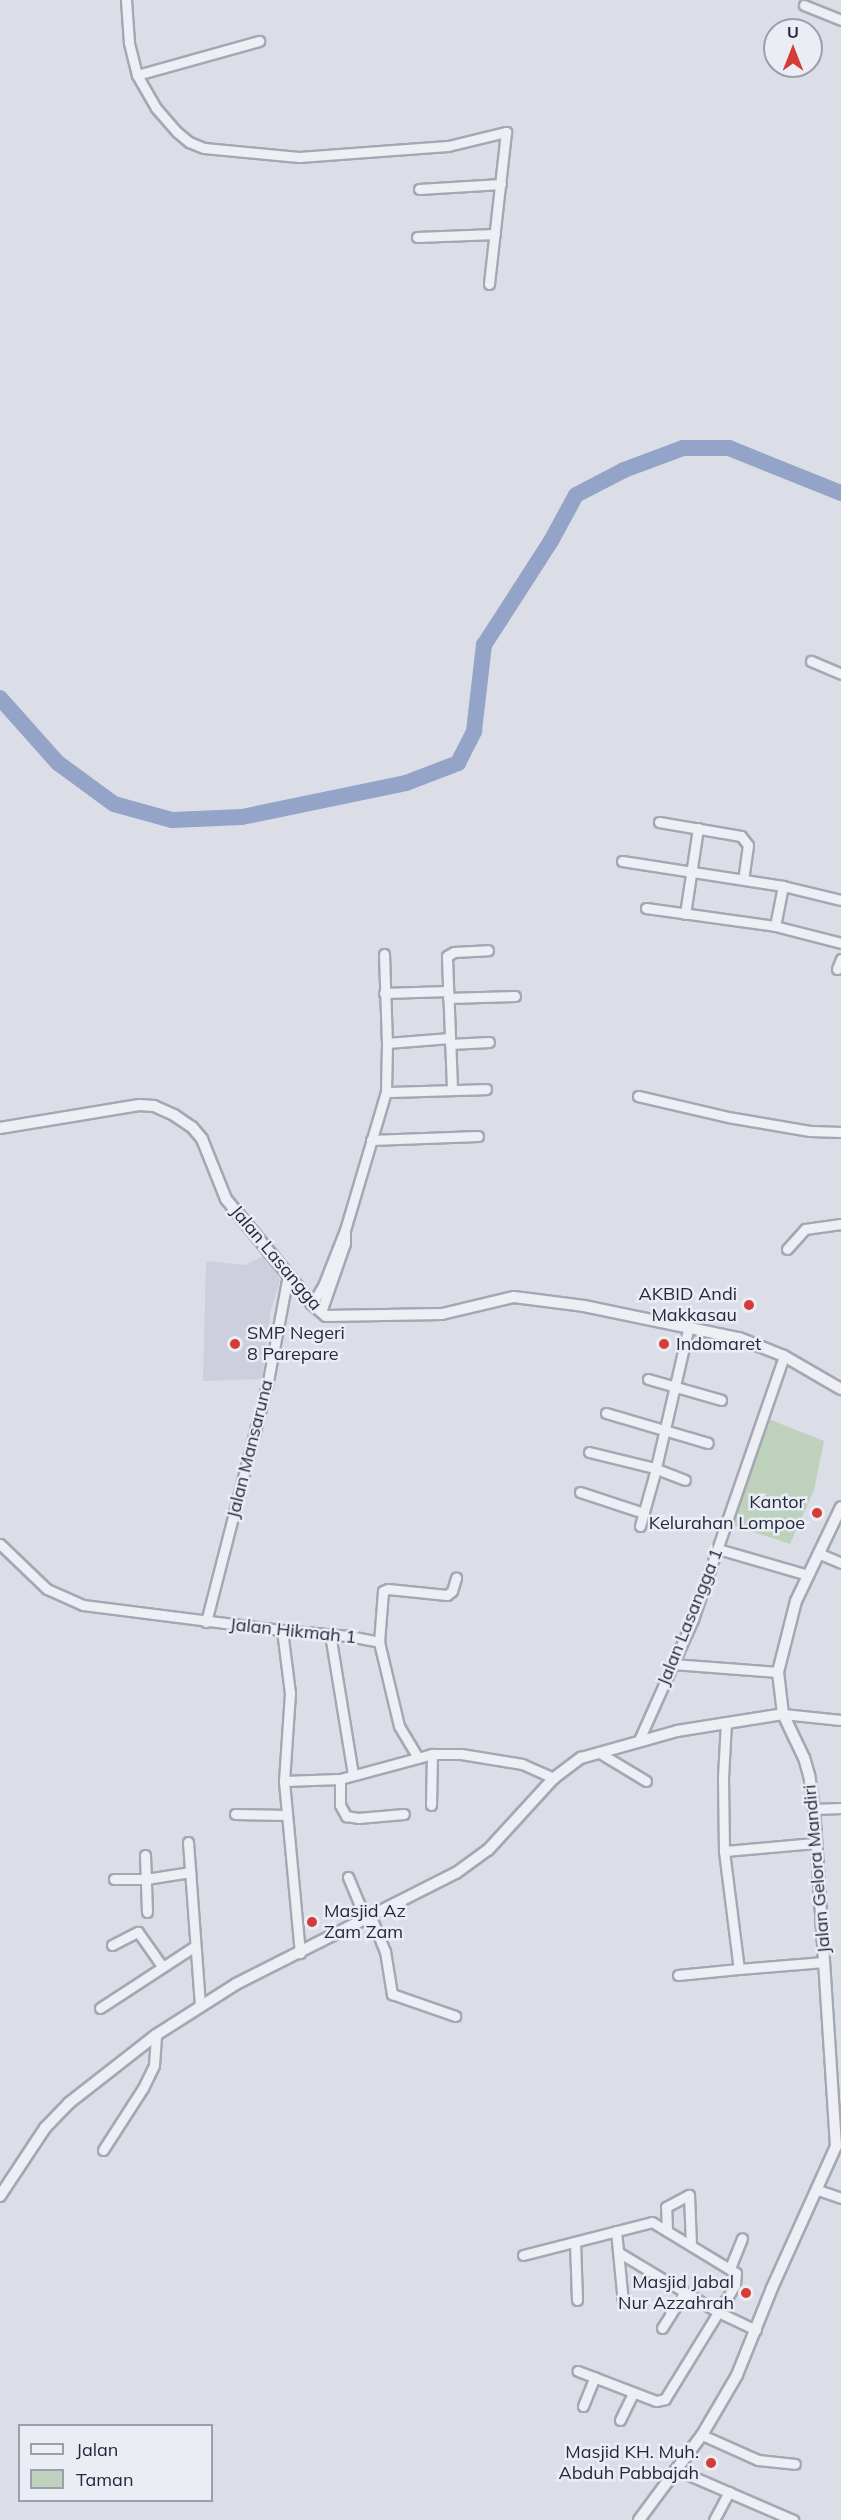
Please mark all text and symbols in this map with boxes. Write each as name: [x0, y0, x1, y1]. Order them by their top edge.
north arrow: [763, 18, 823, 78]
text: U: [787, 22, 799, 42]
street label: Jalan Lasangga: [226, 1201, 326, 1315]
place label: AKBID Andi Makkasau: [638, 1284, 737, 1326]
marker: AKBID Andi Makkasau: [742, 1298, 756, 1312]
place label: SMP Negeri 8 Parepare: [247, 1323, 345, 1366]
place label: Indomaret: [676, 1333, 761, 1355]
marker: SMP Negeri 8 Parepare: [228, 1337, 242, 1351]
marker: Indomaret: [657, 1337, 671, 1351]
street label: Jalan Mansaruna: [222, 1378, 278, 1520]
place label: Kantor Kelurahan Lompoe: [649, 1492, 805, 1534]
marker: Kantor Kelurahan Lompoe: [810, 1506, 824, 1520]
street label: Jalan Lasangga 1: [653, 1545, 727, 1689]
street label: Jalan Hikmah 1: [229, 1614, 357, 1648]
street label: Jalan Gelora Mandiri: [799, 1784, 835, 1954]
place label: Masjid Az Zam Zam: [324, 1901, 406, 1944]
marker: Masjid Az Zam Zam: [305, 1915, 319, 1929]
place label: Masjid Jabal Nur Azzahrah: [618, 2272, 734, 2314]
marker: Masjid Jabal Nur Azzahrah: [739, 2286, 753, 2300]
legend: [18, 2424, 213, 2502]
text: Jalan: [76, 2438, 118, 2461]
place label: Masjid KH. Muh. Abduh Pabbajah: [558, 2442, 699, 2484]
marker: Masjid KH. Muh. Abduh Pabbajah: [704, 2456, 718, 2470]
text: Taman: [76, 2468, 133, 2491]

